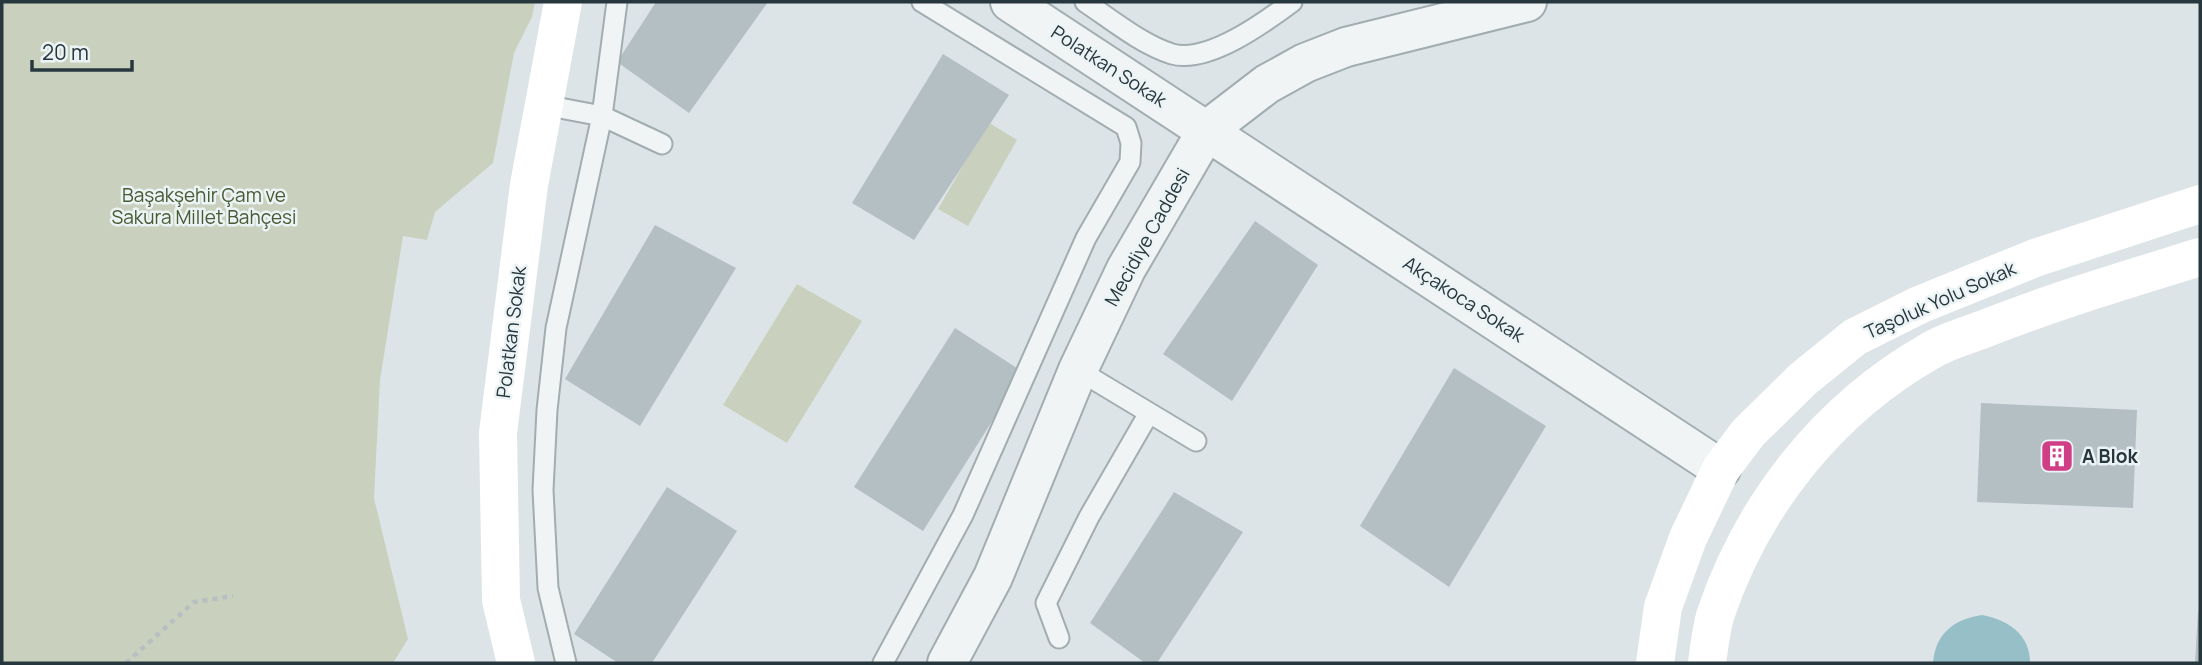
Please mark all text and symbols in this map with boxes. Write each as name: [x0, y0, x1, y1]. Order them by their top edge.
street label: Polatkan Sokak: [1046, 19, 1172, 113]
scale bar: [32, 28, 131, 72]
text: 20 m: [42, 38, 89, 66]
street label: Mecidiye Caddesi: [1098, 163, 1196, 311]
park label: Başakşehir Çam ve Sakura Millet Bahçesi: [112, 182, 296, 230]
street label: Akçakoca Sokak: [1398, 250, 1530, 348]
street label: Taşoluk Yolu Sokak: [1860, 255, 2020, 345]
street label: Polatkan Sokak: [490, 264, 532, 399]
building icon: A Blok: [2038, 437, 2076, 475]
place label: A Blok: [2082, 443, 2139, 469]

